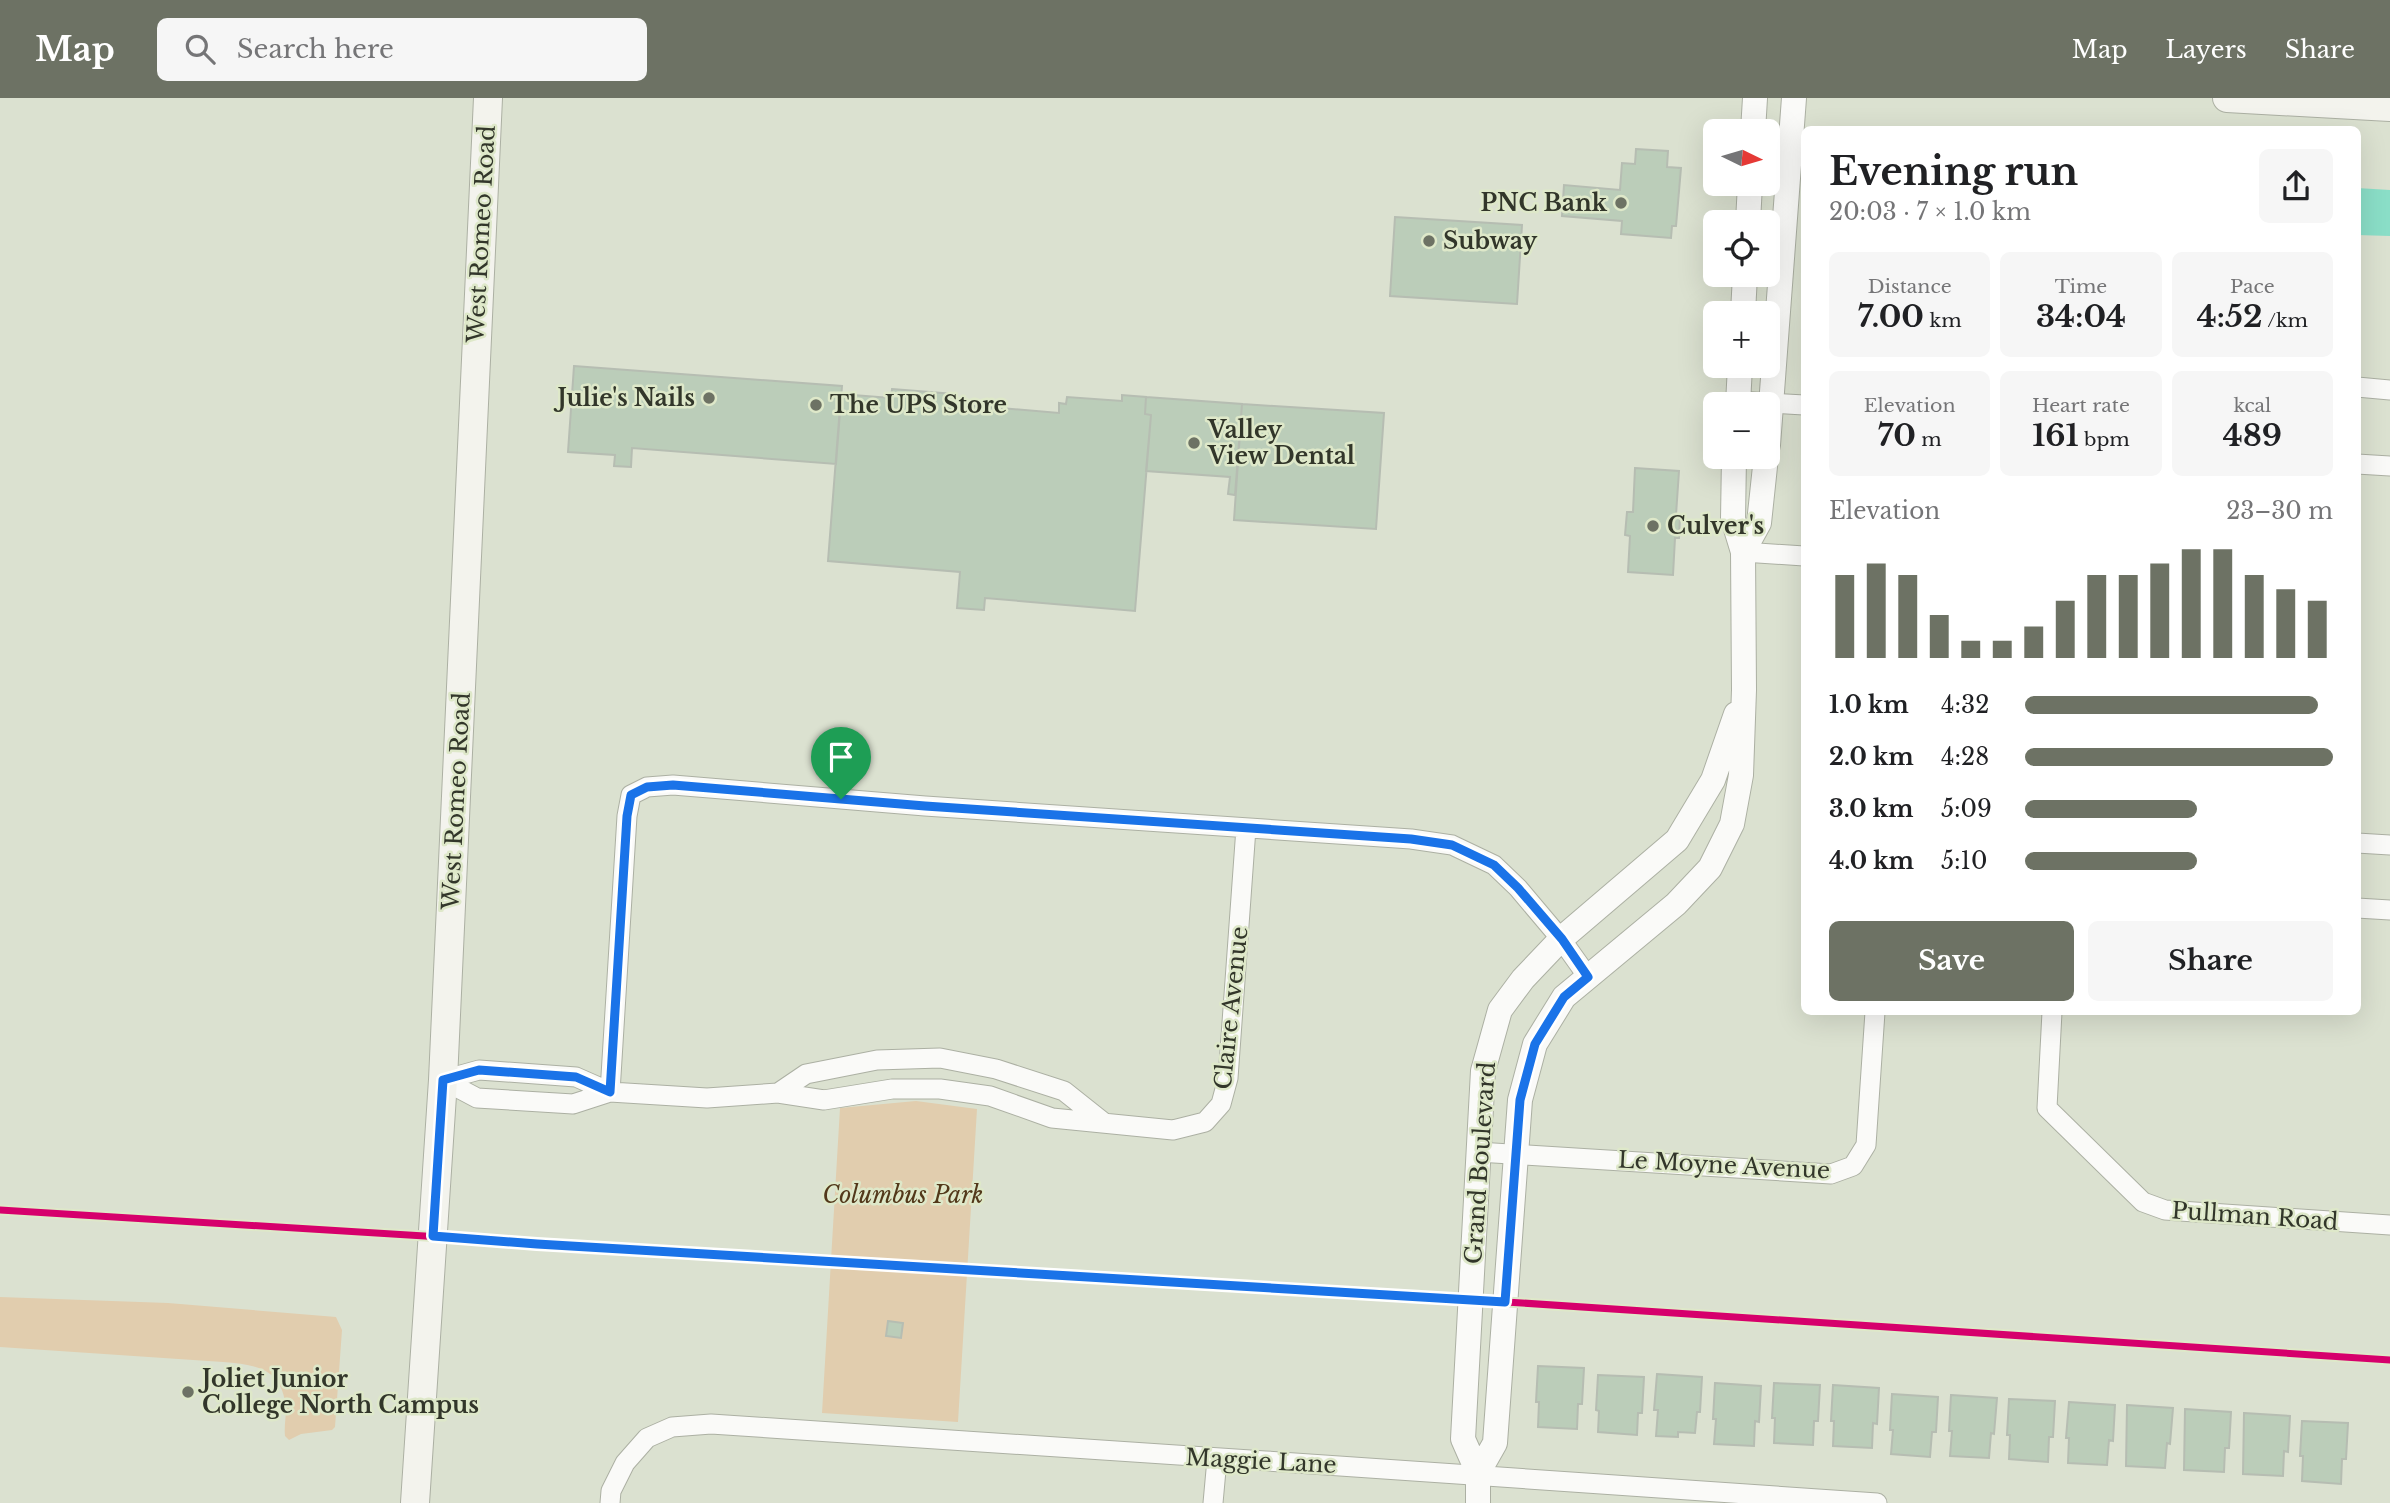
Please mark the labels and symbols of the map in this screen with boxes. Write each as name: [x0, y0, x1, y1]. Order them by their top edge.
north arrow: [1703, 119, 1780, 196]
street label: West Romeo Road: [461, 124, 501, 345]
place label: PNC Bank: [1481, 189, 1608, 217]
marker: PNC Bank: [1613, 195, 1629, 211]
place label: Subway: [1443, 227, 1538, 255]
marker: Subway: [1421, 233, 1437, 249]
place label: Julie's Nails: [553, 384, 695, 412]
marker: Julie's Nails: [701, 390, 717, 406]
place label: The UPS Store: [830, 391, 1007, 419]
marker: The UPS Store: [808, 397, 824, 413]
place label: Valley View Dental: [1207, 416, 1355, 470]
marker: Valley View Dental: [1186, 435, 1202, 451]
place label: Culver's: [1667, 512, 1764, 540]
marker: Culver's: [1645, 518, 1661, 534]
street label: West Romeo Road: [436, 691, 476, 912]
pin: [811, 727, 871, 799]
street label: Claire Avenue: [1209, 925, 1253, 1091]
street label: Grand Boulevard: [1459, 1061, 1501, 1265]
street label: Le Moyne Avenue: [1617, 1145, 1831, 1185]
park label: Columbus Park: [823, 1181, 983, 1209]
street label: Pullman Road: [2171, 1196, 2339, 1236]
place label: Joliet Junior College North Campus: [198, 1365, 479, 1419]
marker: Joliet Junior College North Campus: [180, 1384, 196, 1400]
street label: Maggie Lane: [1185, 1443, 1337, 1479]

